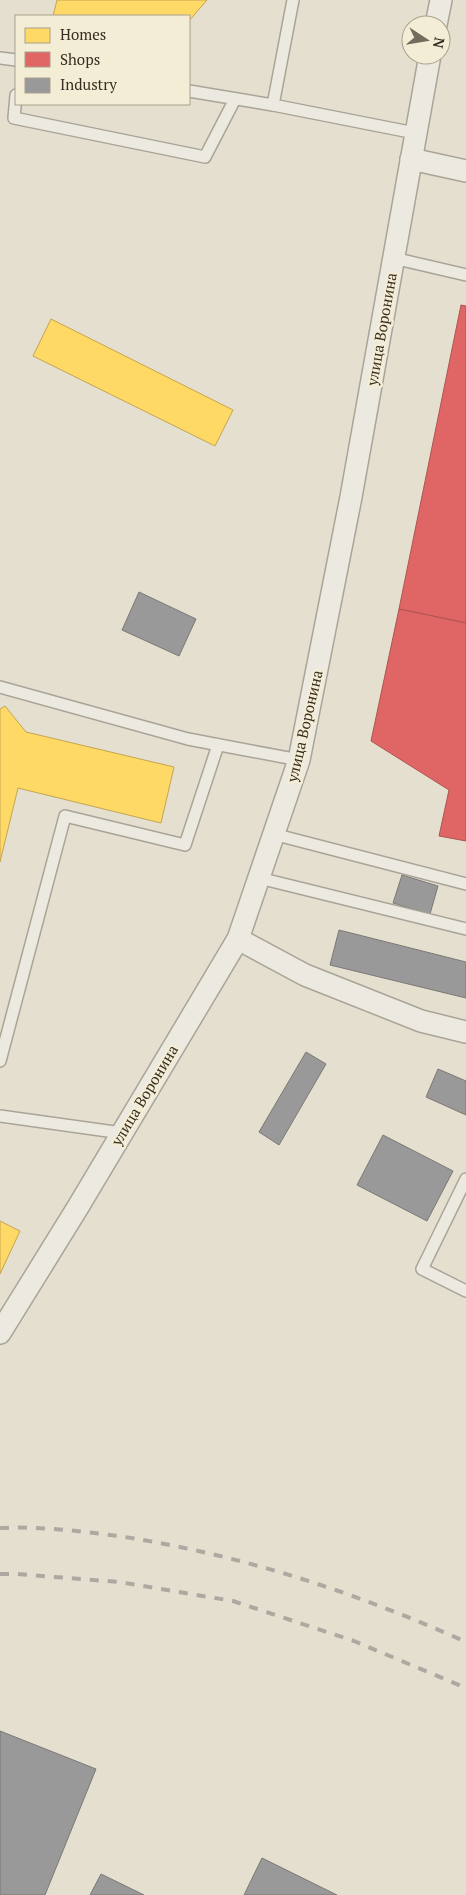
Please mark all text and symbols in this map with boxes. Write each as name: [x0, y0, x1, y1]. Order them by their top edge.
legend: [15, 15, 190, 105]
north arrow: [401, 15, 451, 65]
text: Homes: [60, 24, 106, 44]
text: N: [429, 36, 450, 50]
text: Shops: [60, 49, 100, 69]
text: Industry: [60, 74, 117, 94]
street label: улица Воронина: [361, 271, 401, 388]
street label: улица Воронина: [281, 668, 327, 785]
street label: улица Воронина: [105, 1040, 182, 1150]

